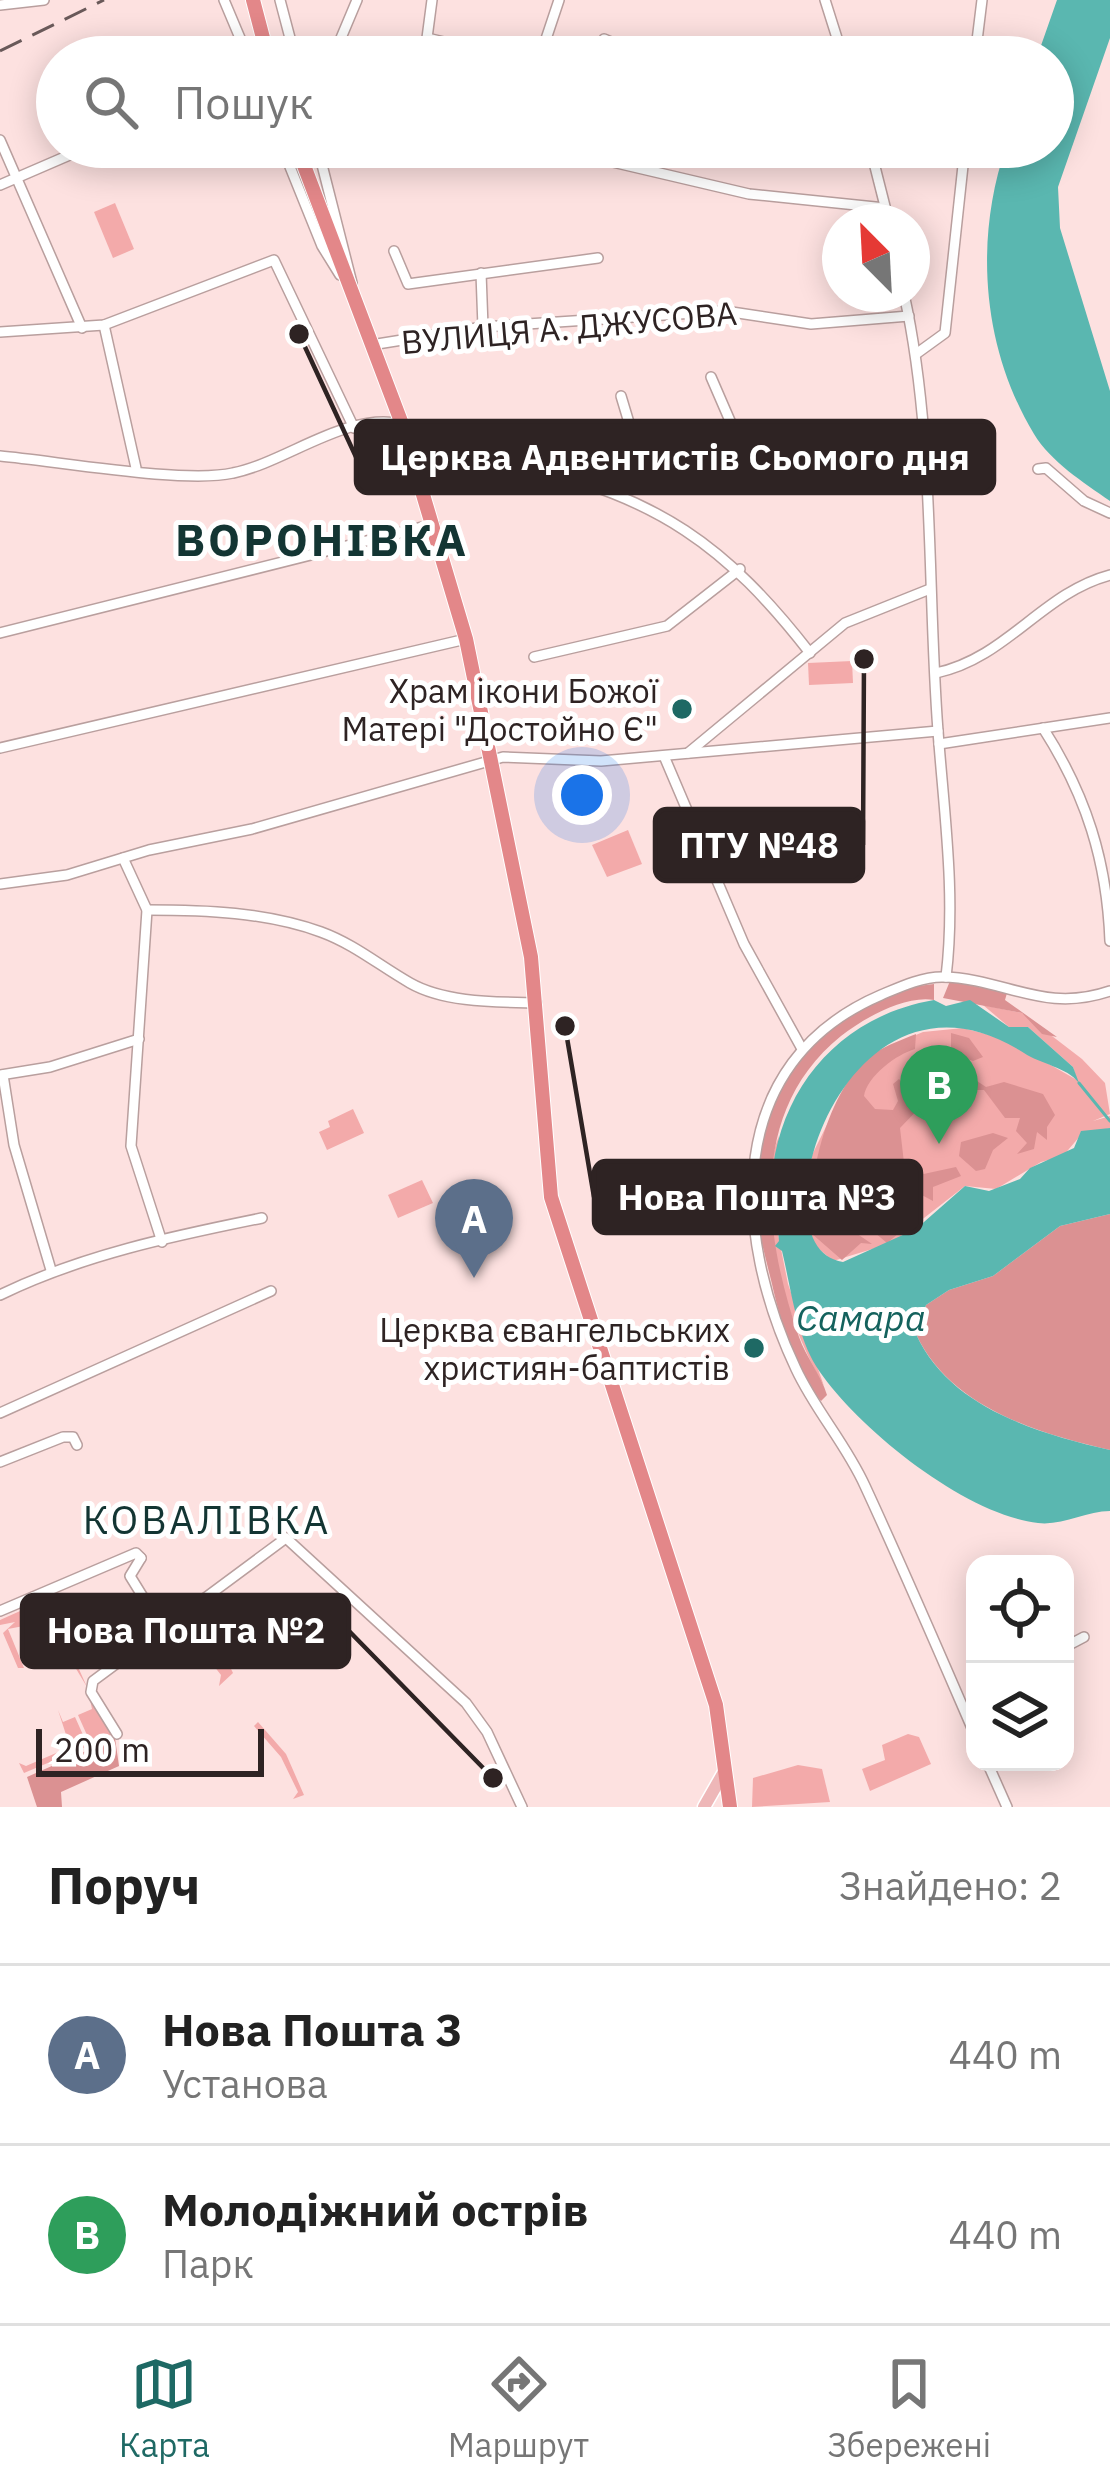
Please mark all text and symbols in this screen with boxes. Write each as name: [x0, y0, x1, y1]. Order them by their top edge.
search box: [36, 36, 1074, 168]
icon: search: [78, 69, 144, 135]
text: Пошук: [174, 73, 314, 131]
north arrow: [822, 204, 930, 312]
street label: ВУЛИЦЯ А. ДЖУСОВА: [399, 291, 739, 363]
callout: Церква Адвентистів Сьомого дня: [356, 421, 994, 493]
text: Церква Адвентистів Сьомого дня: [380, 433, 970, 480]
district label: ВОРОНІВКА: [175, 510, 469, 568]
place label: Храм ікони Божої Матері "Достойно Є": [342, 669, 659, 750]
marker: Храм ікони Божої Матері "Достойно Є": [669, 696, 695, 722]
your location: [552, 765, 612, 825]
callout: ПТУ №48: [655, 809, 863, 881]
text: ПТУ №48: [679, 821, 839, 868]
pin: B: [900, 1045, 978, 1144]
callout: Нова Пошта №3: [594, 1161, 921, 1233]
text: Нова Пошта №3: [618, 1173, 896, 1220]
pin: A: [435, 1179, 513, 1278]
water label: Самара: [796, 1294, 926, 1341]
place label: Церква євангельських християн-баптистів: [379, 1308, 730, 1389]
marker: Церква євангельських християн-баптистів: [741, 1335, 767, 1361]
district label: КОВАЛІВКА: [83, 1494, 331, 1545]
map controls: [966, 1555, 1074, 1771]
button: locate: [966, 1555, 1074, 1663]
callout: Нова Пошта №2: [22, 1595, 349, 1667]
text: Нова Пошта №2: [47, 1606, 325, 1653]
button: layers: [966, 1663, 1074, 1771]
scale bar: [36, 1723, 264, 1776]
text: 200 m: [54, 1728, 150, 1771]
text: Поруч: [48, 1852, 200, 1918]
text: Знайдено: 2: [839, 1860, 1062, 1911]
text: Нова Пошта 3: [162, 2000, 463, 2058]
text: A: [74, 2029, 100, 2080]
text: 440 m: [949, 2029, 1062, 2080]
text: Установа: [162, 2058, 328, 2109]
text: Молодіжний острів: [162, 2180, 589, 2238]
text: B: [74, 2209, 100, 2260]
text: 440 m: [949, 2209, 1062, 2260]
text: Парк: [162, 2238, 254, 2289]
tab: Карта: [119, 2351, 210, 2466]
tab: Маршрут: [448, 2351, 589, 2466]
tab: Збережені: [827, 2351, 991, 2466]

